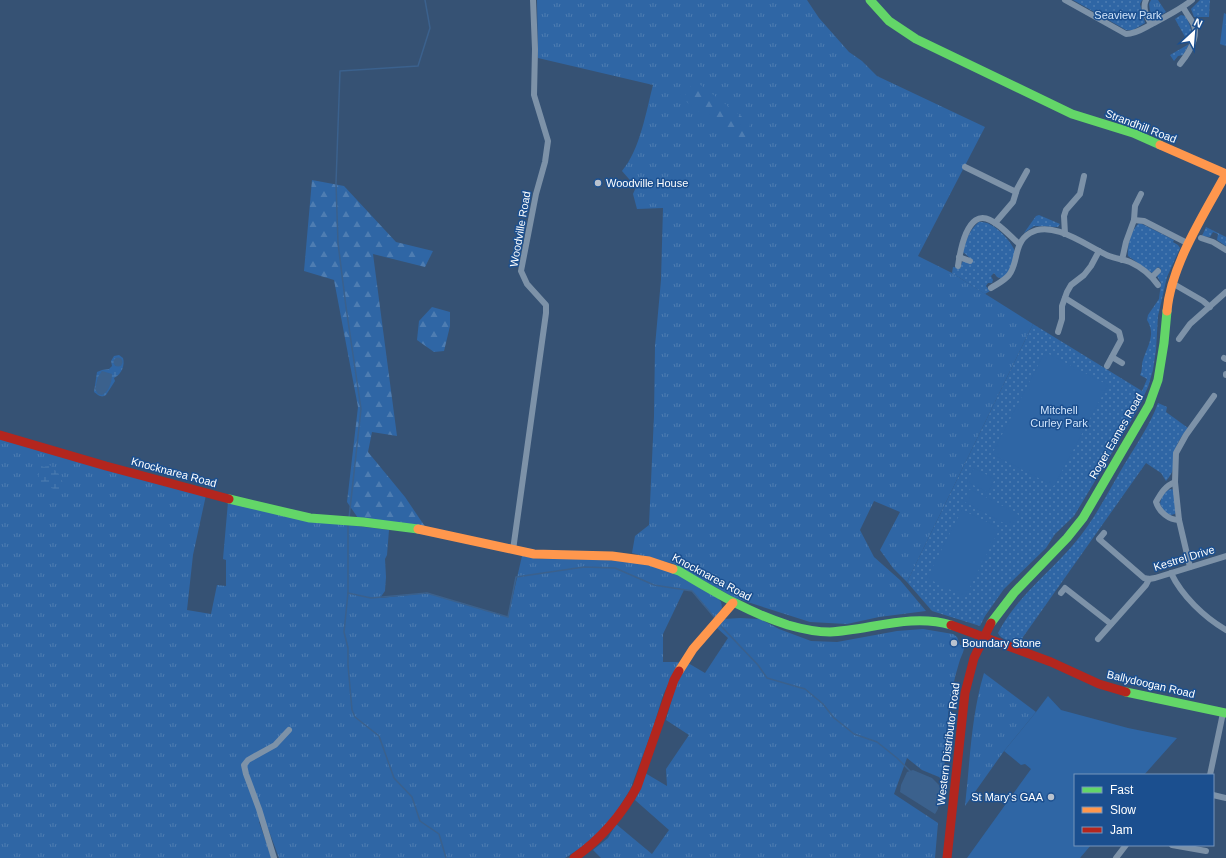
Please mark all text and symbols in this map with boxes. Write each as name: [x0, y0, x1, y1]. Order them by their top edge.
park label: Seaview Park: [1094, 9, 1162, 21]
north arrow: [1174, 12, 1214, 52]
text: N: [1192, 16, 1205, 30]
street label: Strandhill Road: [1104, 107, 1178, 145]
place label: Woodville House: [606, 177, 688, 189]
marker: Woodville House: [593, 178, 603, 188]
street label: Woodville Road: [507, 190, 533, 268]
street label: Roger Eames Road: [1087, 391, 1145, 481]
park label: Mitchell Curley Park: [1030, 404, 1088, 429]
street label: Knocknarea Road: [130, 455, 218, 489]
street label: Kestrel Drive: [1152, 543, 1216, 573]
street label: Knocknarea Road: [670, 551, 754, 603]
place label: Boundary Stone: [962, 637, 1041, 649]
marker: Boundary Stone: [949, 638, 959, 648]
street label: Ballydoogan Road: [1106, 668, 1196, 700]
street label: Western Distributor Road: [935, 682, 961, 806]
legend: [1074, 774, 1214, 846]
text: Fast: [1110, 783, 1134, 797]
place label: St Mary's GAA: [971, 791, 1044, 803]
marker: St Mary's GAA: [1046, 792, 1056, 802]
text: Slow: [1110, 803, 1136, 817]
text: Jam: [1110, 823, 1133, 837]

